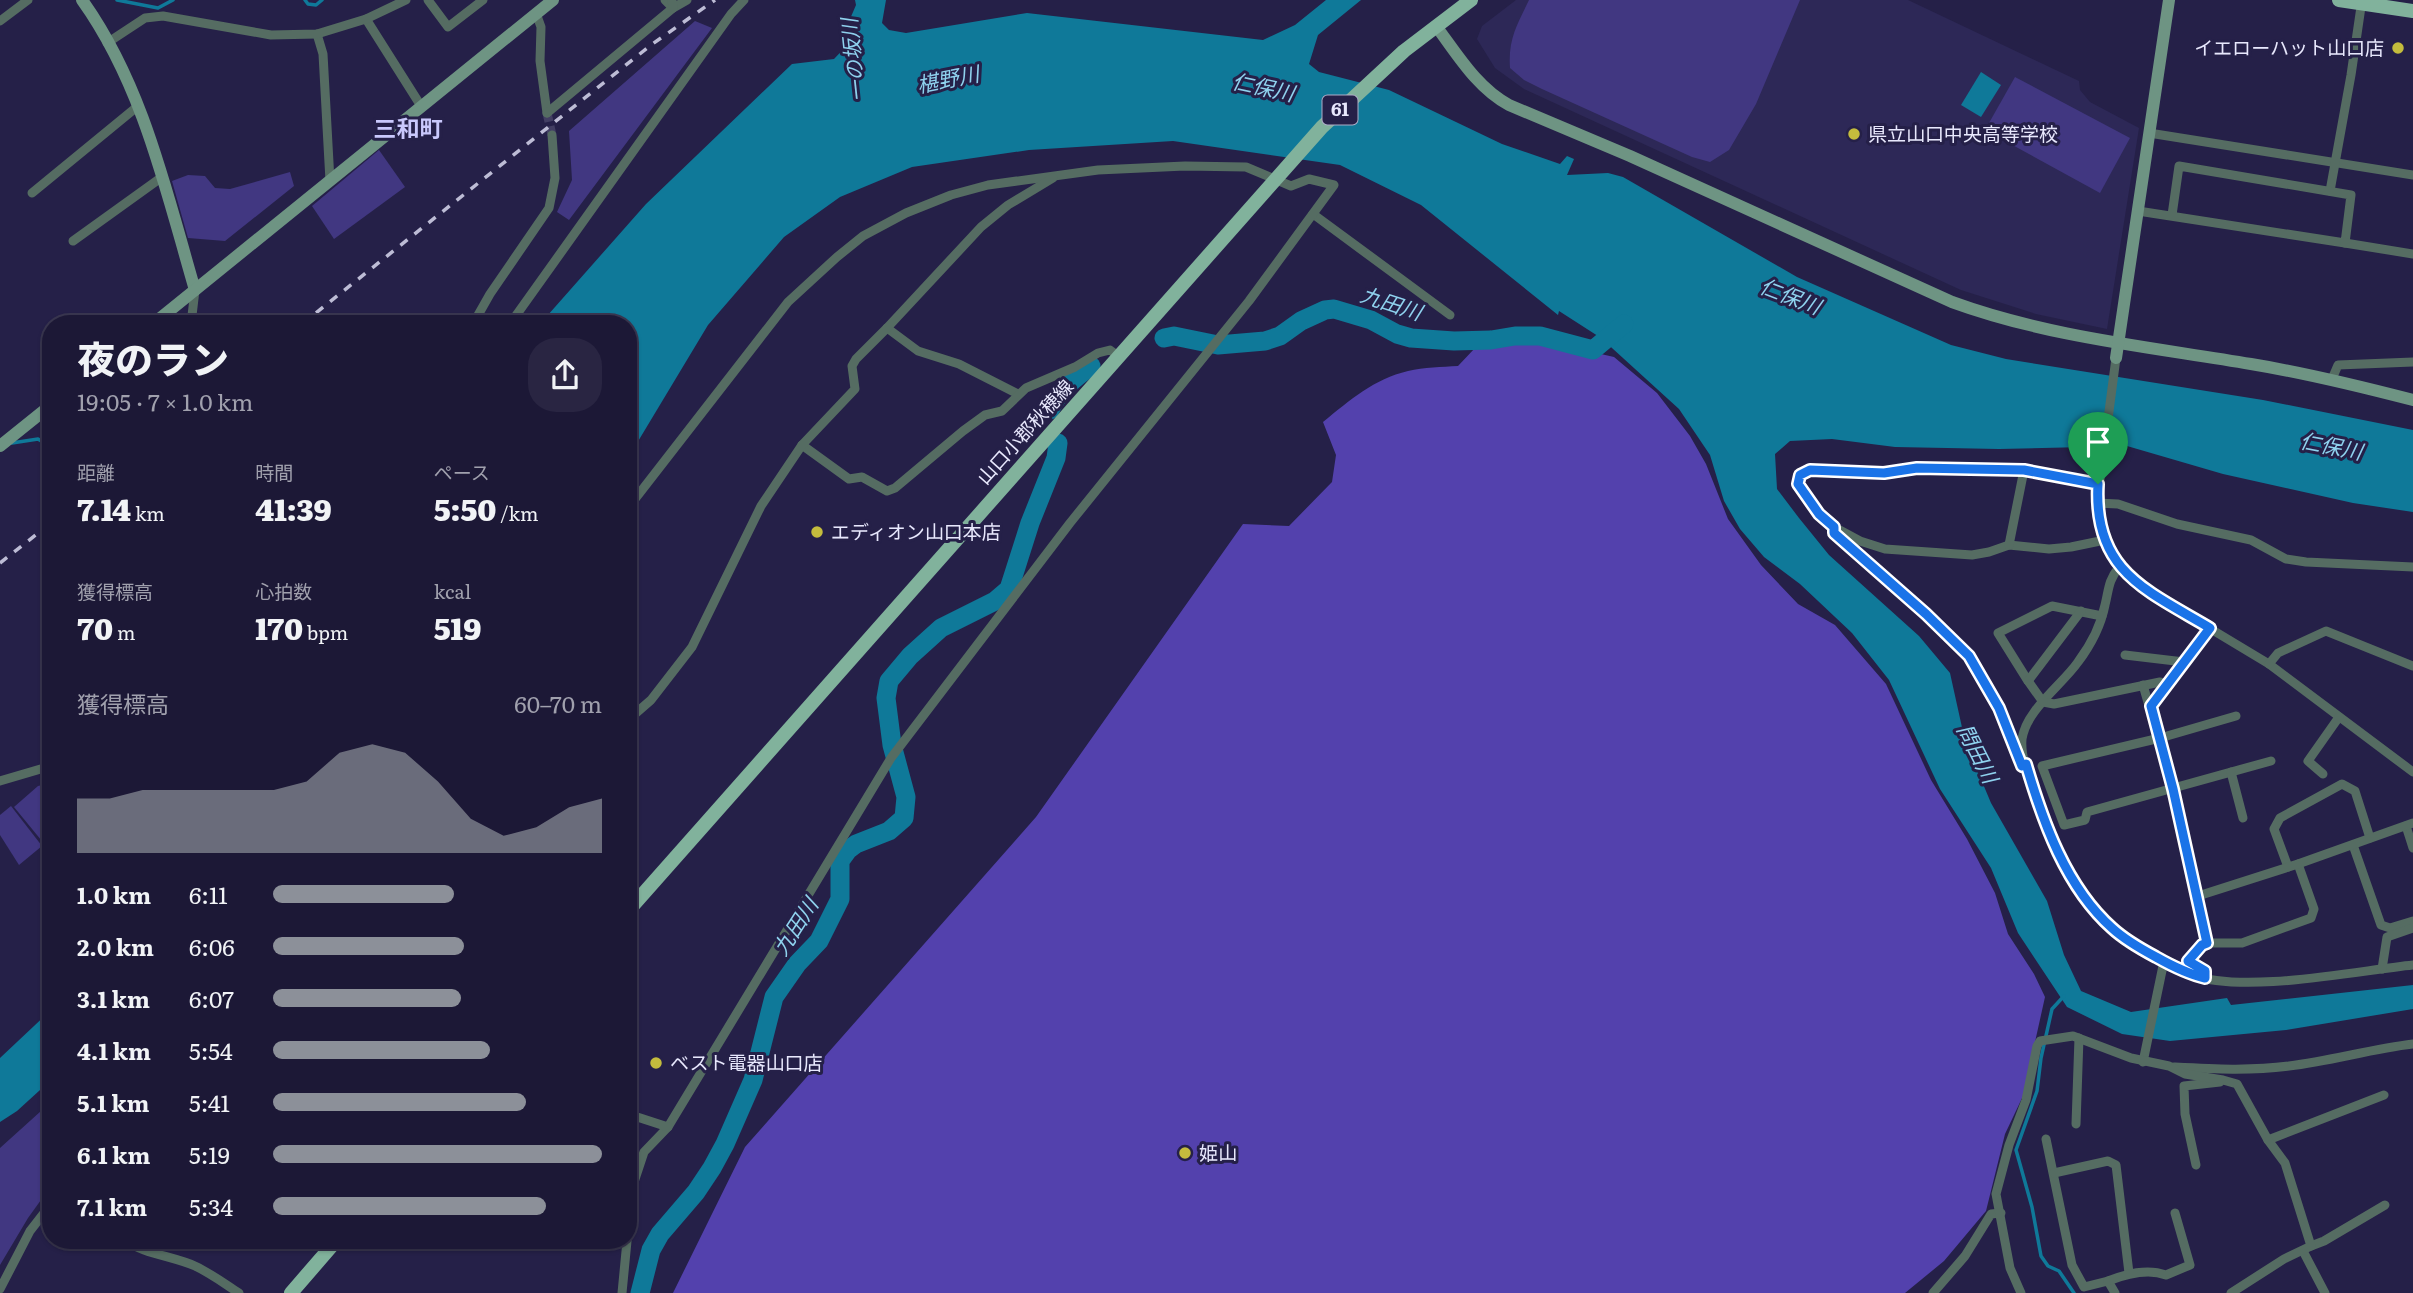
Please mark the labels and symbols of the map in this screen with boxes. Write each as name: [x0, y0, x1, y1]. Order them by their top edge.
water label: 一の坂川: [831, 15, 871, 104]
place label: イエローハット山口店: [2195, 33, 2384, 61]
marker: イエローハット山口店: [2390, 40, 2406, 56]
water label: 椹野川: [914, 56, 983, 99]
water label: 仁保川: [1229, 64, 1300, 108]
road number: 61: [1322, 96, 1358, 124]
district label: 三和町: [374, 110, 443, 144]
place label: 県立山口中央高等学校: [1868, 119, 2058, 147]
marker: 県立山口中央高等学校: [1846, 126, 1862, 142]
water label: 仁保川: [1756, 269, 1828, 321]
water label: 九田川: [1357, 277, 1428, 327]
street label: 山口小郡秋穂線: [969, 373, 1079, 490]
pin: [2068, 412, 2128, 484]
water label: 仁保川: [2298, 423, 2367, 466]
place label: エディオン山口本店: [831, 517, 1001, 545]
marker: エディオン山口本店: [809, 524, 825, 540]
water label: 問田川: [1951, 718, 2008, 790]
water label: 九田川: [764, 889, 825, 960]
place label: ベスト電器山口店: [670, 1048, 822, 1076]
marker: ベスト電器山口店: [648, 1055, 664, 1071]
place label: 姫山: [1199, 1138, 1237, 1166]
marker: 姫山: [1177, 1145, 1193, 1161]

